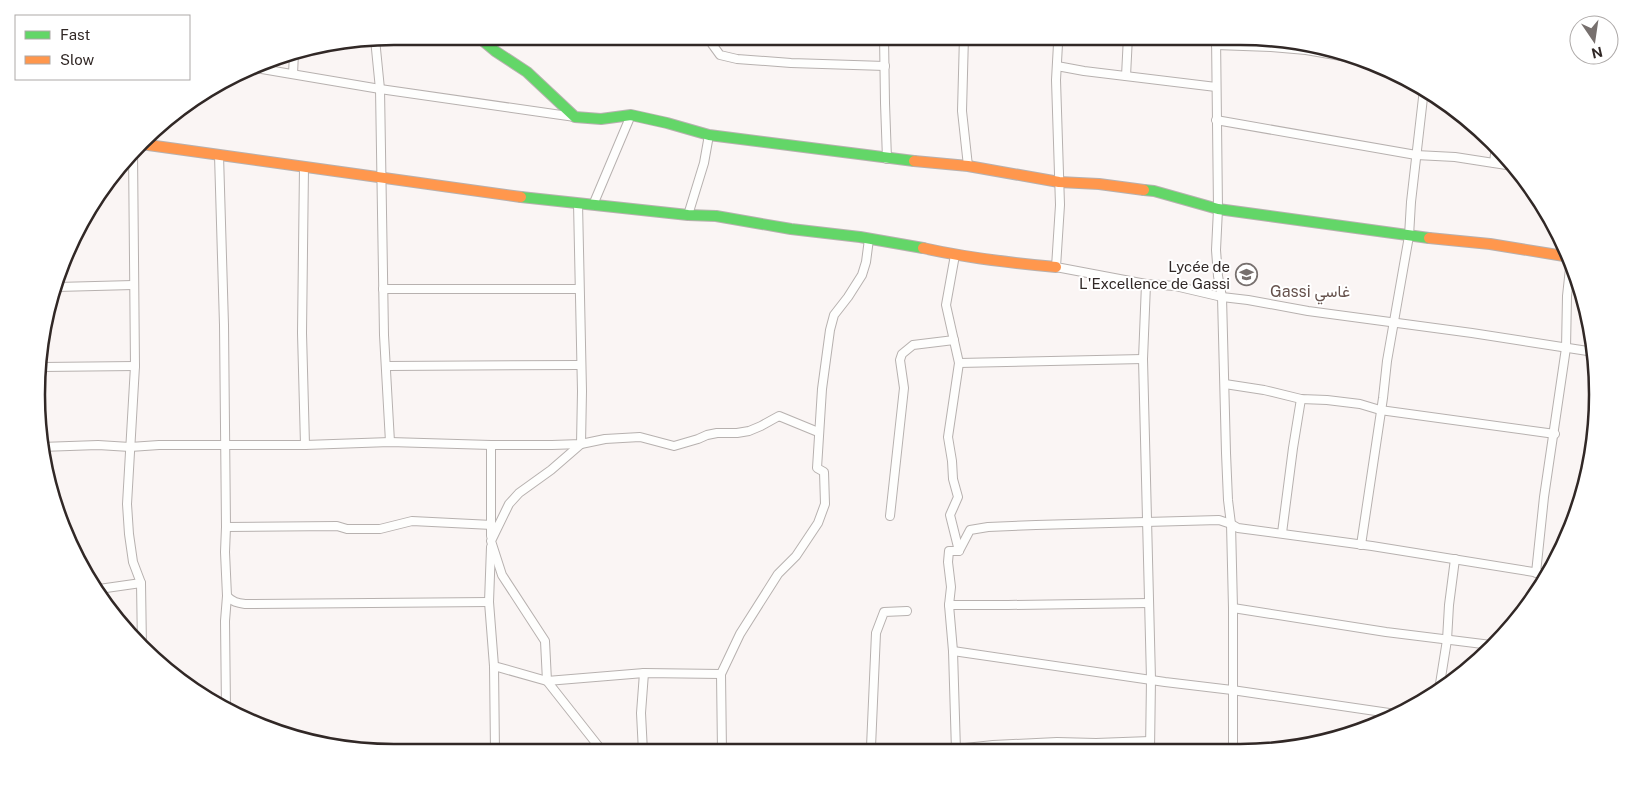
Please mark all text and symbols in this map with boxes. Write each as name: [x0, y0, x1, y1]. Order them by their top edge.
legend: [15, 15, 190, 80]
north arrow: [1569, 15, 1619, 65]
text: Fast: [60, 26, 90, 43]
text: N: [1590, 44, 1604, 62]
text: Slow: [60, 51, 95, 68]
place label: Lycée de L'Excellence de Gassi: [1079, 258, 1230, 292]
school or university icon: Lycée de L'Excellence de Gassi: [1234, 263, 1258, 287]
district label: Gassi غاسي: [1270, 282, 1350, 305]

